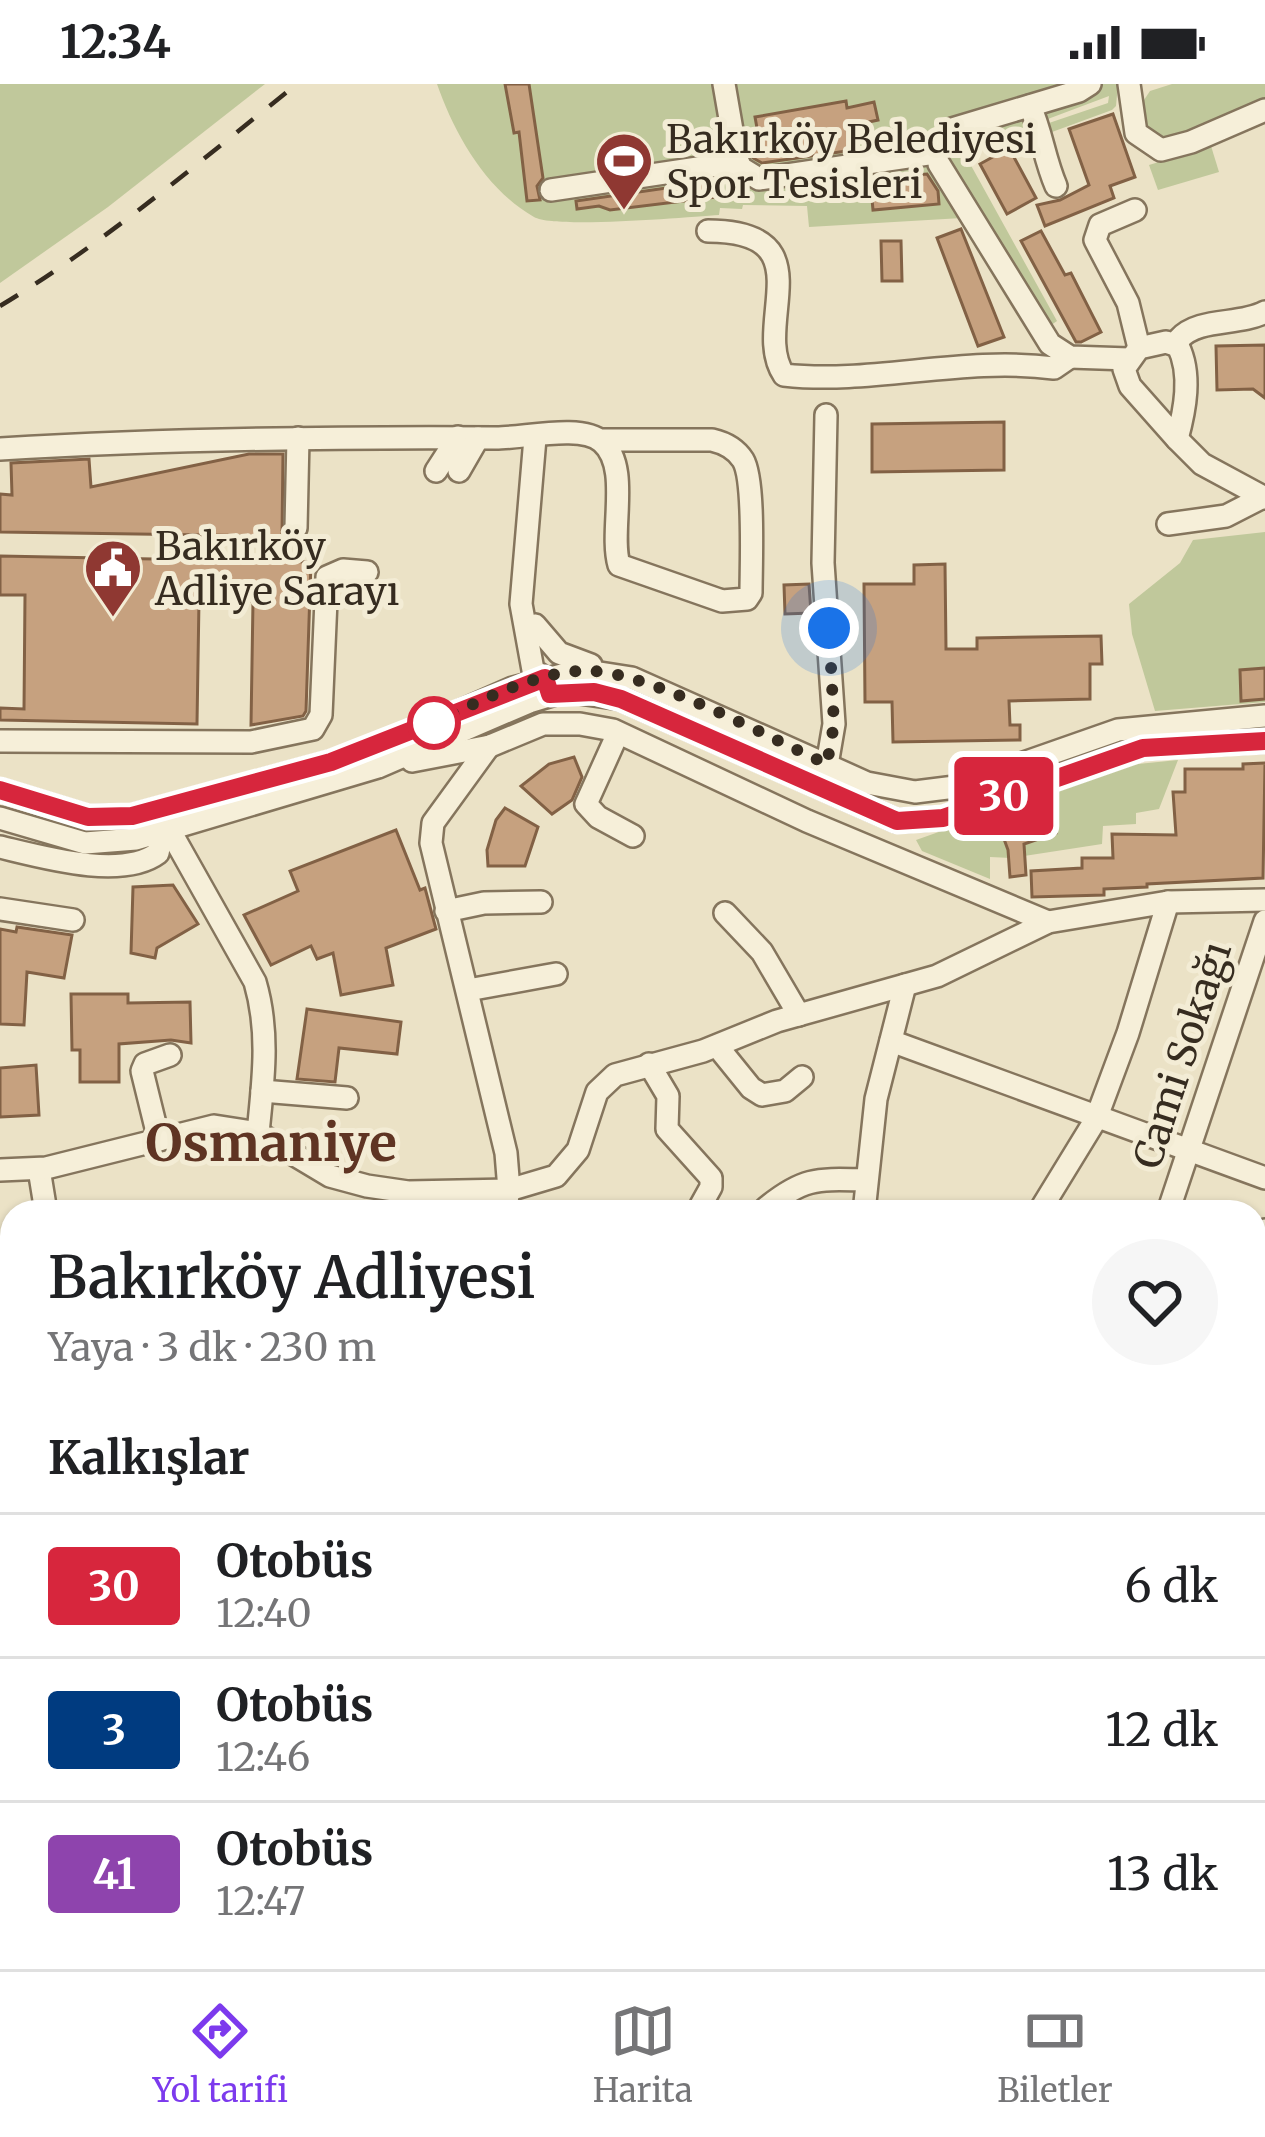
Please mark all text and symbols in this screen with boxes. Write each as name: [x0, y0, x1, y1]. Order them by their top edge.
text: 12:34: [60, 14, 171, 70]
place label: Bakırköy Belediyesi Spor Tesisleri: [666, 115, 1037, 209]
sports icon: Bakırköy Belediyesi Spor Tesisleri: [593, 130, 655, 212]
place label: Bakırköy Adliye Sarayı: [154, 522, 399, 616]
public building icon: Bakırköy Adliye Sarayı: [82, 537, 144, 619]
your location: [799, 598, 859, 658]
unlabelled marker: [409, 698, 459, 748]
line badge: 30: [950, 757, 1058, 835]
text: 30: [978, 770, 1030, 822]
street label: Cami Sokağı: [1123, 936, 1242, 1175]
district label: Osmaniye: [145, 1111, 397, 1175]
button: heart: [1092, 1239, 1218, 1365]
text: Bakırköy Adliyesi: [48, 1242, 536, 1314]
text: Yaya · 3 dk · 230 m: [48, 1323, 376, 1372]
text: Kalkışlar: [48, 1430, 249, 1486]
text: Otobüs: [216, 1533, 373, 1589]
text: 6 dk: [1125, 1558, 1218, 1614]
text: 30: [88, 1560, 140, 1612]
text: 12:40: [216, 1589, 312, 1638]
text: Otobüs: [216, 1677, 373, 1733]
text: 12 dk: [1105, 1702, 1218, 1758]
text: 3: [102, 1704, 126, 1756]
text: 12:46: [216, 1733, 310, 1782]
text: Otobüs: [216, 1821, 373, 1877]
text: 13 dk: [1107, 1846, 1218, 1902]
text: 41: [92, 1848, 136, 1900]
text: 12:47: [216, 1877, 305, 1926]
tab: Yol tarifi: [152, 1998, 288, 2111]
tab: Harita: [593, 1998, 693, 2111]
tab: Biletler: [997, 1998, 1113, 2111]

